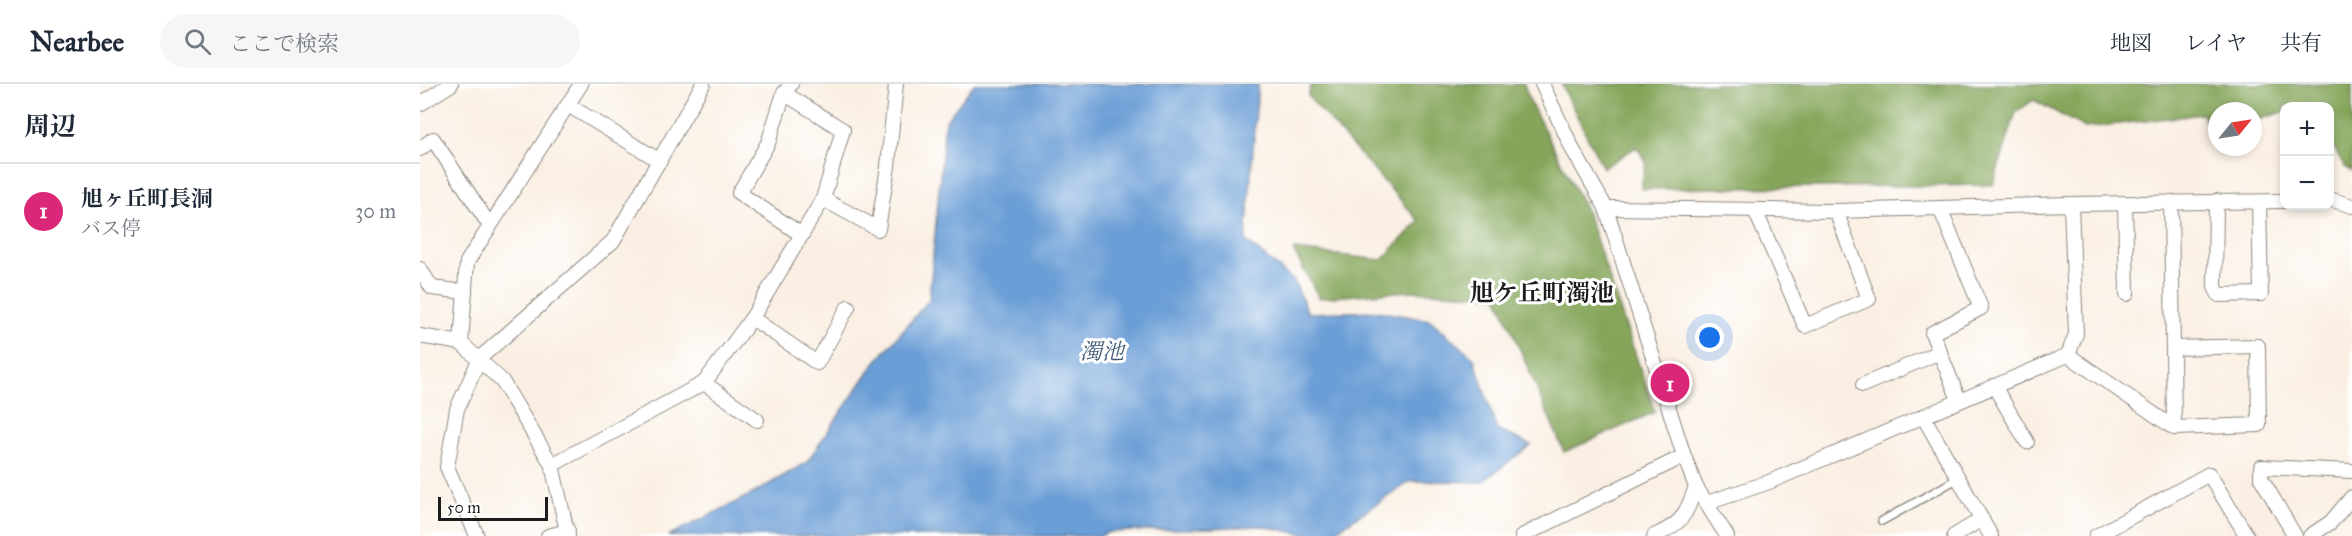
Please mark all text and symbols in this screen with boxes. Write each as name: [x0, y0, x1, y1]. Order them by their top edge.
search box: [160, 14, 580, 68]
text: Nearbee: [30, 24, 124, 59]
icon: search: [181, 25, 214, 58]
text: ここで検索: [229, 30, 339, 57]
text: 地図: [2110, 30, 2152, 56]
text: レイヤ: [2185, 30, 2247, 56]
text: 共有: [2280, 30, 2322, 56]
north arrow: [2208, 102, 2262, 156]
map controls: [2280, 102, 2334, 210]
button: +: [2280, 102, 2334, 156]
text: 周辺: [24, 110, 76, 142]
button: −: [2280, 156, 2334, 210]
text: 旭ヶ丘町長洞: [81, 185, 213, 212]
text: 1: [40, 199, 47, 223]
text: 30 m: [355, 199, 396, 223]
text: バス停: [81, 216, 141, 240]
district label: 旭ケ丘町濁池: [1470, 278, 1614, 308]
your location: [1695, 323, 1724, 352]
water label: 濁池: [1080, 338, 1127, 365]
pin: 1: [1650, 360, 1690, 406]
scale bar: [438, 494, 548, 522]
text: 50 m: [447, 498, 481, 517]

